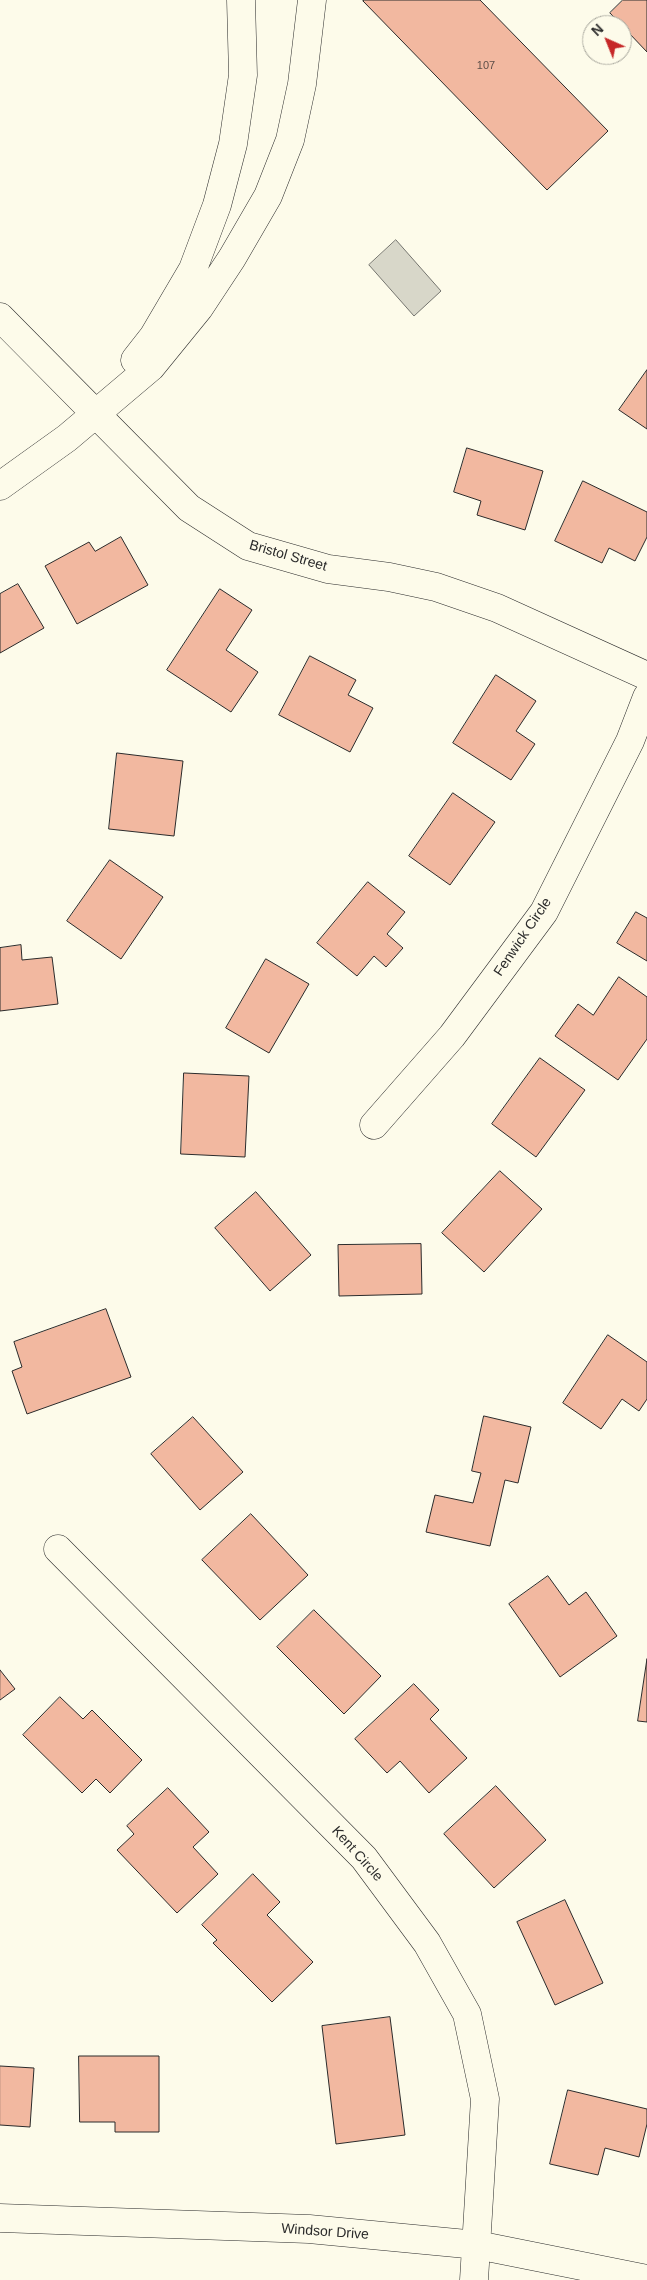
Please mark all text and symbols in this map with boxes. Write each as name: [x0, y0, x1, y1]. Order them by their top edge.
north arrow: [582, 15, 632, 65]
text: N: [588, 21, 606, 39]
house number: 107: [477, 59, 495, 73]
street label: Bristol Street: [247, 537, 329, 575]
street label: Fenwick Circle: [491, 895, 555, 979]
street label: Kent Circle: [328, 1823, 386, 1885]
street label: Windsor Drive: [281, 2221, 369, 2243]

